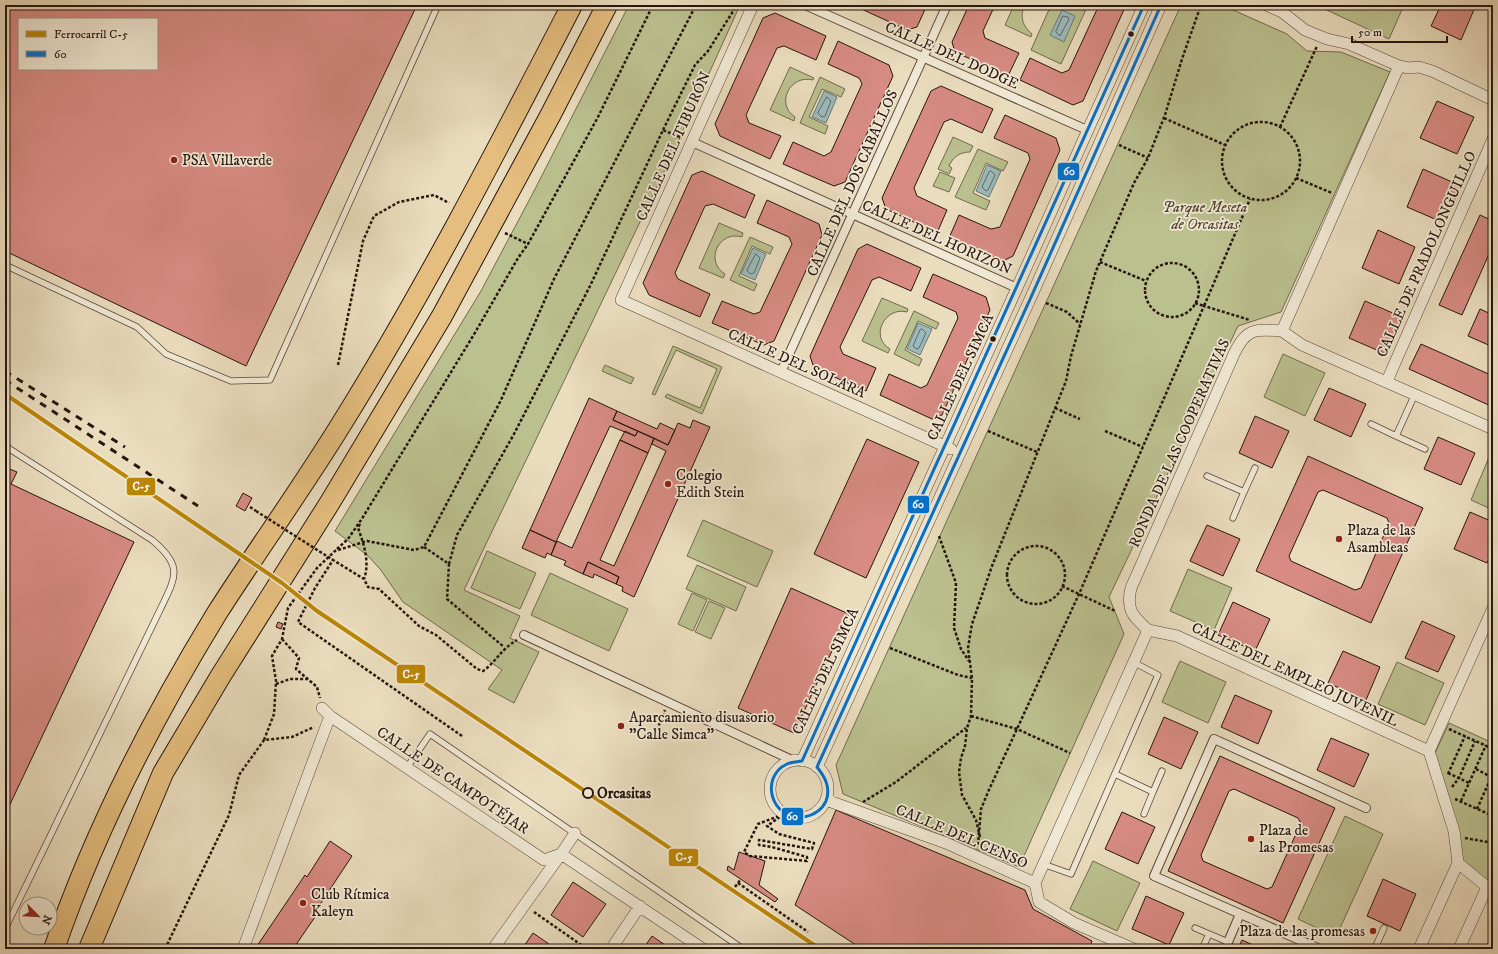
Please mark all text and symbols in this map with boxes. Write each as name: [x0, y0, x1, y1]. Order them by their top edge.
street label: CALLE DEL DODGE: [882, 17, 1022, 94]
legend: [18, 18, 158, 70]
scale bar: [1352, 18, 1447, 44]
text: 50 m: [1358, 25, 1382, 40]
text: Ferrocarril C-5: [54, 27, 128, 42]
unlabelled marker: [1126, 29, 1136, 39]
text: 60: [54, 47, 67, 62]
street label: CALLE DEL TIBURÓN: [632, 68, 715, 224]
street label: CALLE DEL DOS CABALLOS: [803, 87, 902, 279]
street label: CALLE DE PRADOLONGUILLO: [1372, 148, 1481, 360]
place label: PSA Villaverde: [182, 151, 272, 170]
marker: PSA Villaverde: [169, 155, 179, 165]
line badge: 60: [1057, 162, 1080, 181]
text: 60: [1063, 165, 1075, 179]
street label: CALLE DEL HORIZON: [859, 196, 1015, 279]
park label: Parque Meseta de Orcasitas: [1163, 198, 1247, 234]
street label: CALLE DEL SIMCA: [923, 310, 998, 444]
street label: CALLE DEL SOLARA: [725, 324, 869, 403]
unlabelled marker: [988, 334, 998, 344]
street label: RONDA DE LAS COOPERATIVAS: [1125, 336, 1234, 550]
place label: Colegio Edith Stein: [676, 466, 745, 502]
line badge: C-5: [126, 477, 156, 496]
marker: Colegio Edith Stein: [663, 479, 673, 489]
text: C-5: [132, 480, 150, 494]
line badge: 60: [907, 495, 930, 514]
text: 60: [912, 498, 924, 512]
place label: Plaza de las Asambleas: [1347, 521, 1415, 557]
marker: Plaza de las Asambleas: [1334, 534, 1344, 544]
street label: CALLE DEL SIMCA: [788, 604, 863, 738]
street label: CALLE DEL EMPLEO JUVENIL: [1188, 618, 1401, 731]
line badge: C-5: [396, 664, 426, 684]
text: C-5: [402, 668, 420, 682]
place label: Aparcamiento disuasorio "Calle Simca": [629, 708, 774, 744]
marker: Aparcamiento disuasorio "Calle Simca": [616, 721, 626, 731]
street label: CALLE DE CAMPOTÉJAR: [373, 722, 533, 839]
place label: Orcasitas: [597, 784, 651, 803]
marker: Orcasitas: [582, 787, 594, 799]
street label: CALLE DEL CENSO: [893, 800, 1031, 873]
line badge: 60: [781, 807, 804, 826]
text: 60: [786, 810, 798, 824]
place label: Plaza de las Promesas: [1259, 821, 1334, 857]
marker: Plaza de las Promesas: [1246, 834, 1256, 844]
line badge: C-5: [668, 848, 699, 867]
text: C-5: [675, 851, 693, 865]
place label: Club Rítmica Kaleyn: [311, 885, 390, 921]
north arrow: [18, 896, 58, 936]
marker: Club Rítmica Kaleyn: [298, 898, 308, 908]
text: N: [38, 913, 54, 927]
place label: Plaza de las promesas: [1239, 922, 1365, 941]
marker: Plaza de las promesas: [1368, 926, 1378, 936]

